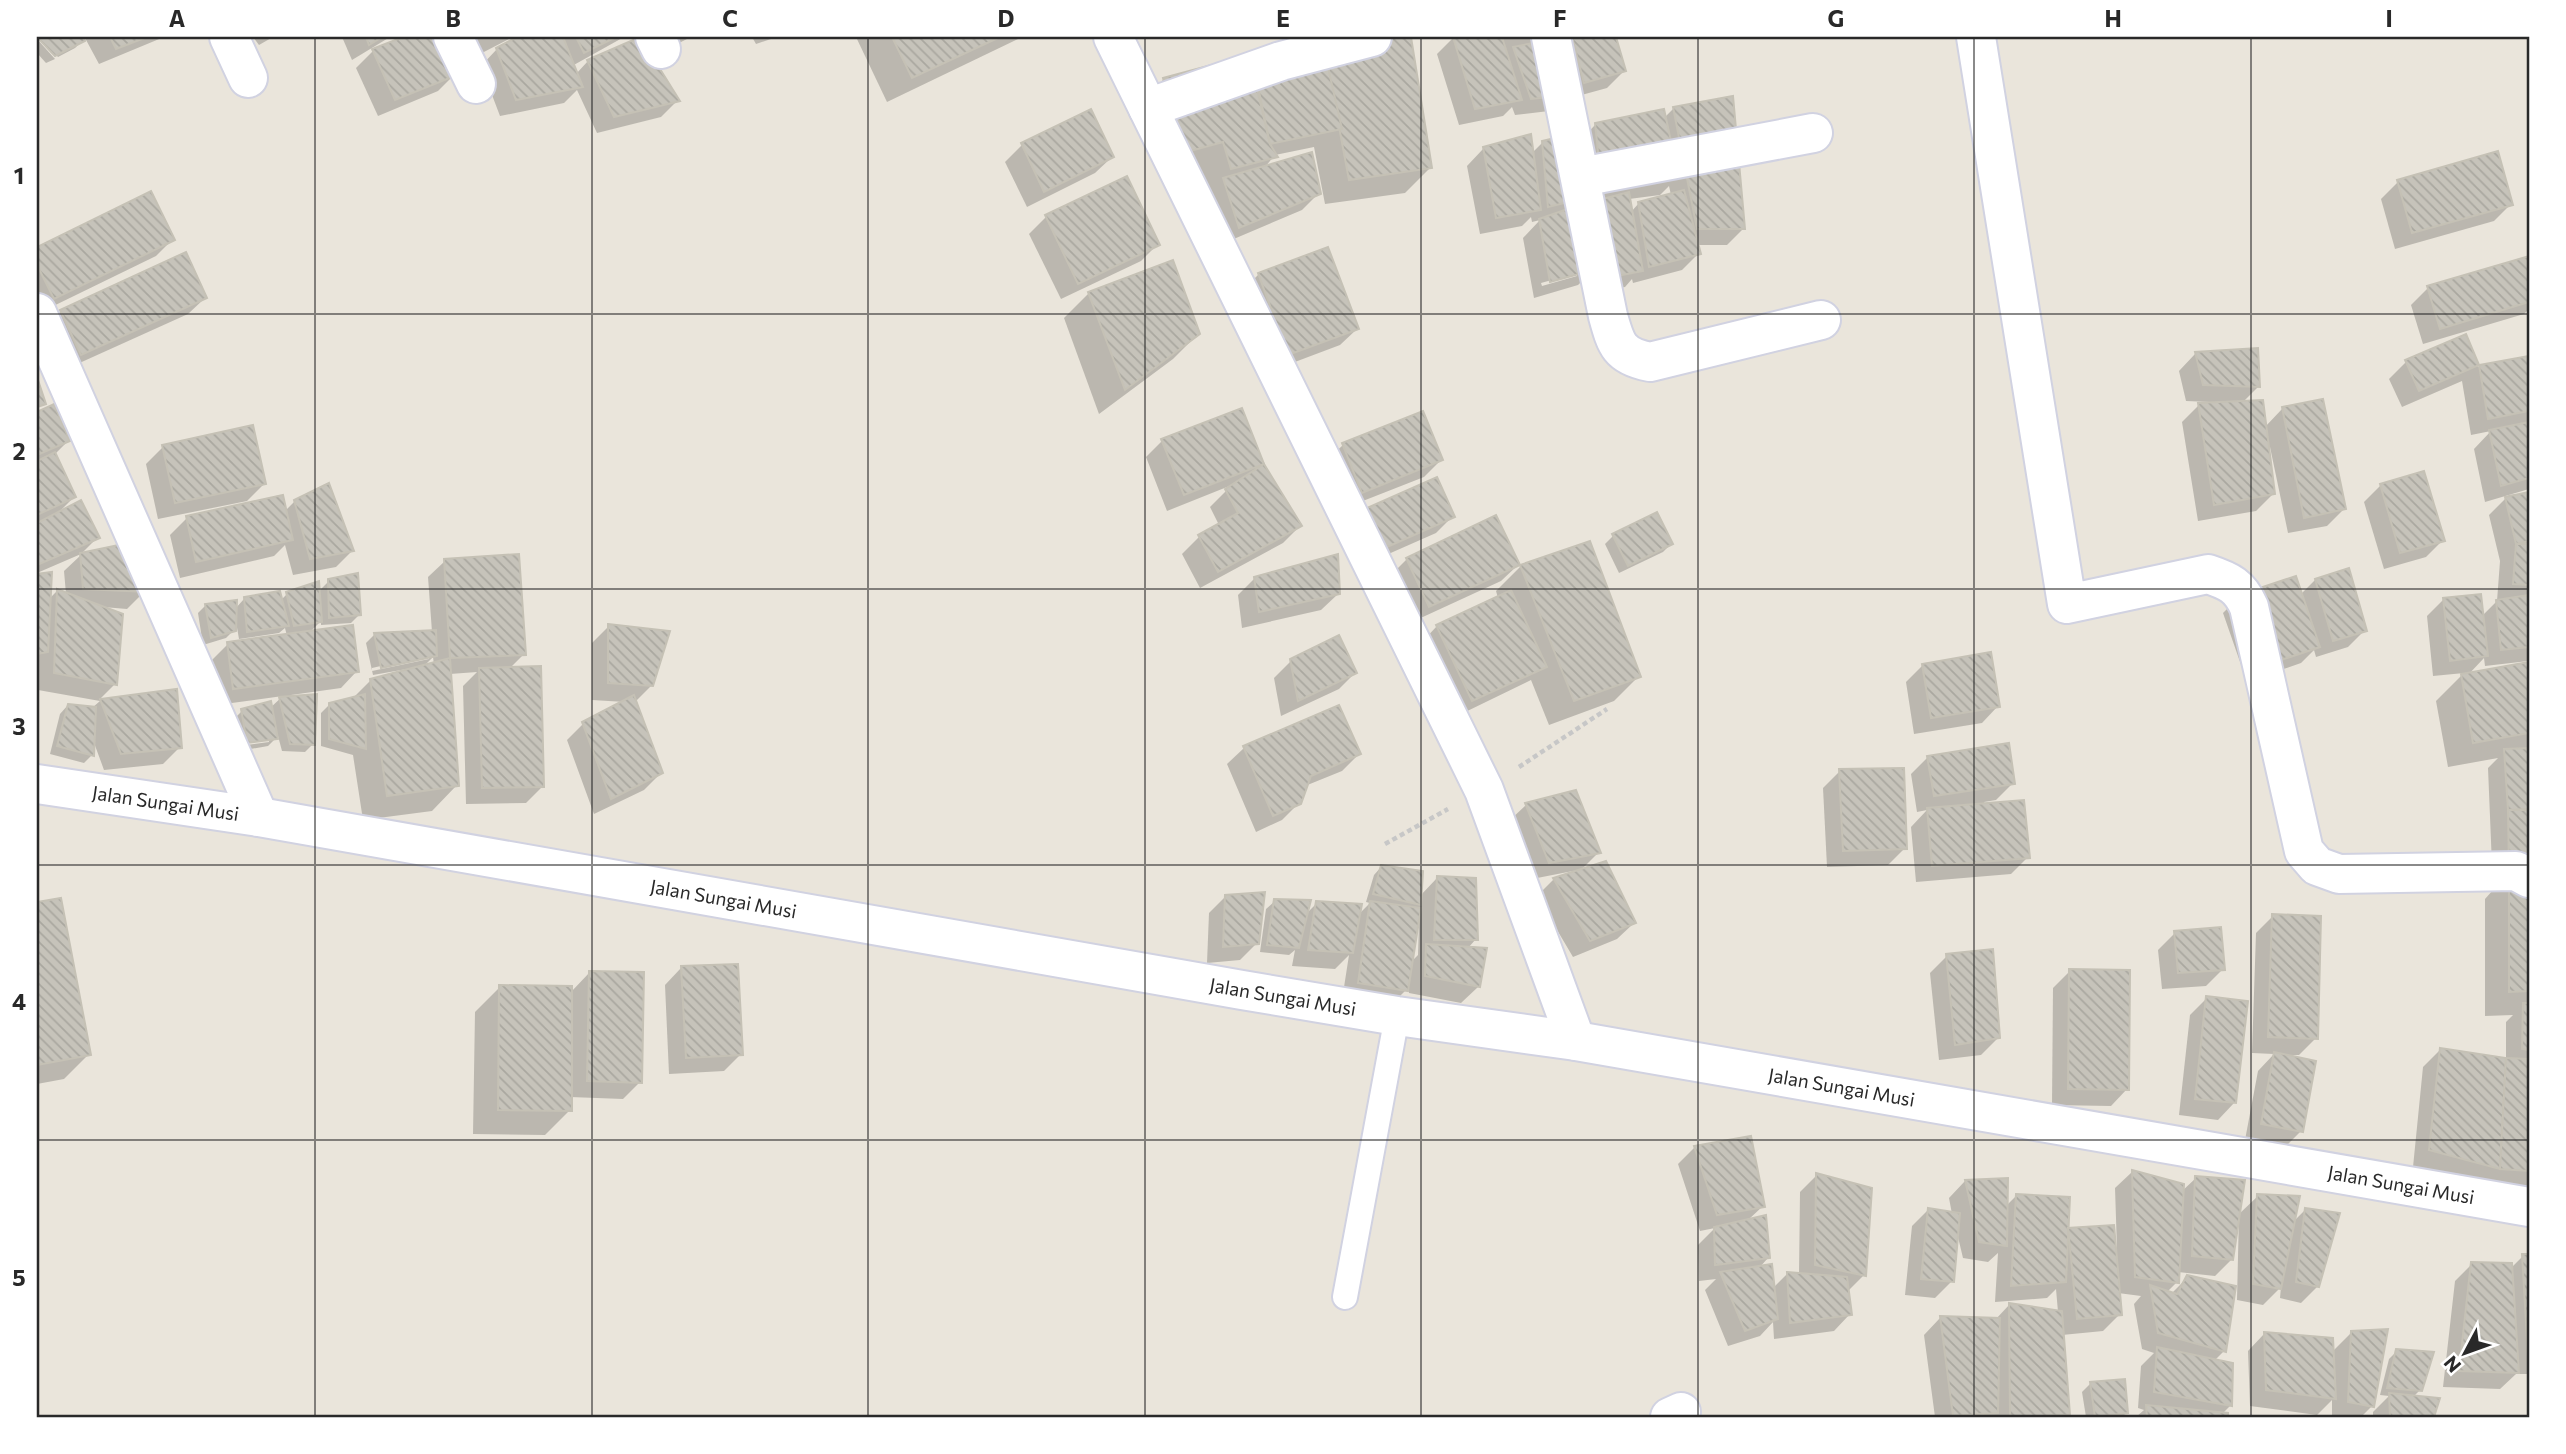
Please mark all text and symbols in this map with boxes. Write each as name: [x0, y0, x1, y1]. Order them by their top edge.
text: A: [169, 4, 186, 32]
text: B: [445, 4, 461, 32]
text: C: [722, 4, 738, 32]
text: D: [998, 4, 1015, 32]
text: E: [1276, 4, 1290, 32]
text: F: [1553, 4, 1567, 32]
text: G: [1828, 4, 1844, 32]
text: H: [2104, 4, 2122, 32]
text: I: [2385, 4, 2393, 32]
text: 1: [14, 161, 24, 189]
text: 2: [12, 437, 26, 465]
text: 3: [12, 712, 26, 740]
street label: Jalan Sungai Musi: [91, 780, 241, 825]
street label: Jalan Sungai Musi: [648, 874, 799, 922]
street label: Jalan Sungai Musi: [1208, 973, 1358, 1020]
text: 4: [12, 987, 26, 1015]
street label: Jalan Sungai Musi: [1767, 1063, 1917, 1111]
street label: Jalan Sungai Musi: [2326, 1160, 2476, 1208]
text: 5: [12, 1263, 26, 1291]
north arrow: [2430, 1318, 2500, 1388]
text: N: [2438, 1352, 2465, 1377]

